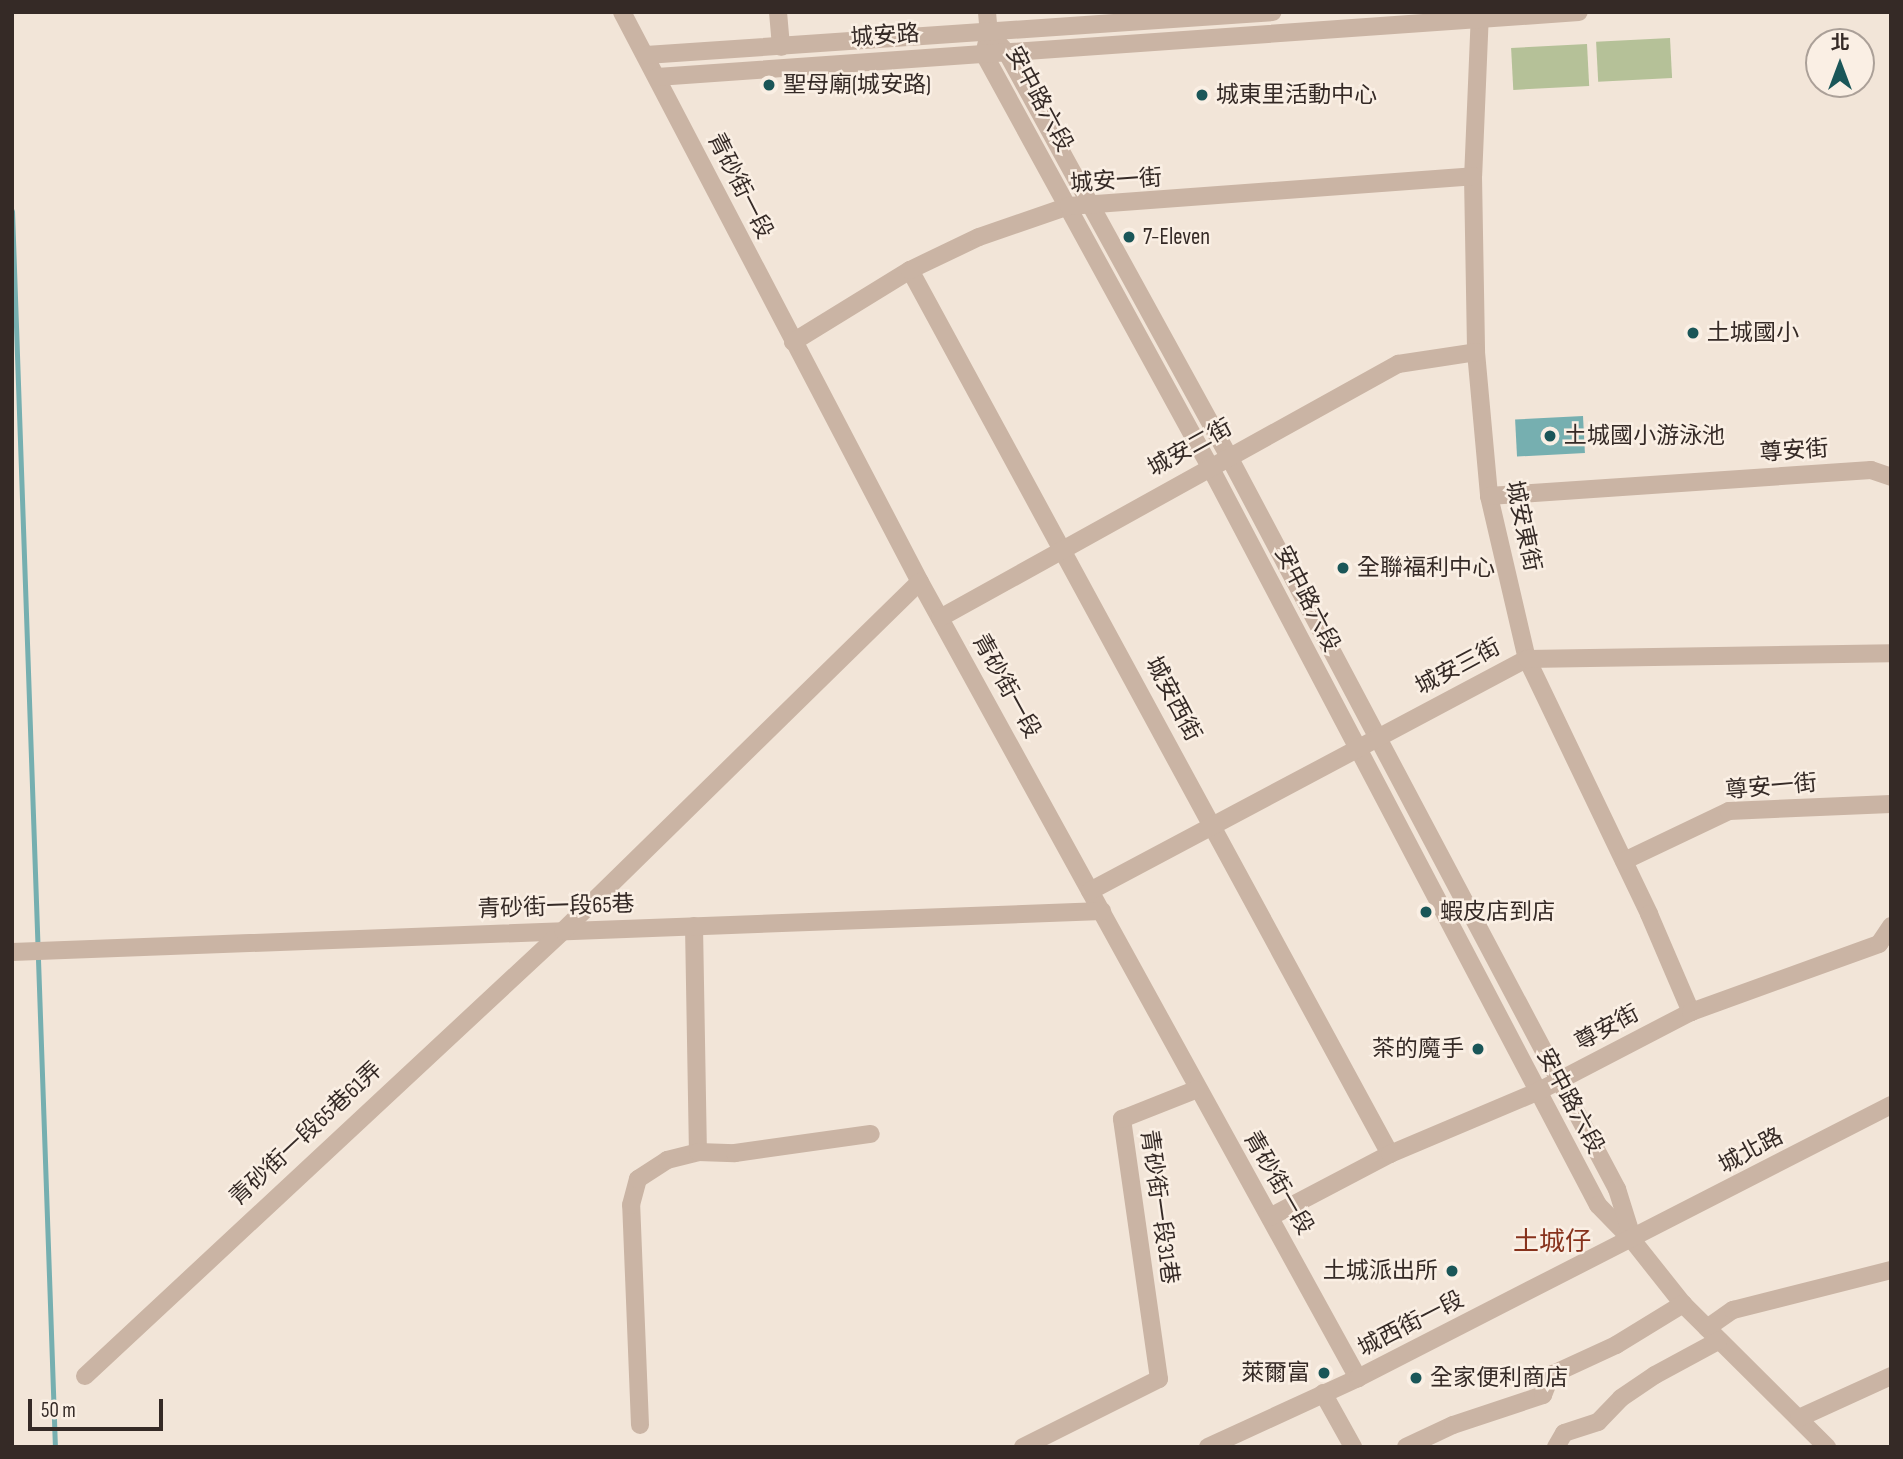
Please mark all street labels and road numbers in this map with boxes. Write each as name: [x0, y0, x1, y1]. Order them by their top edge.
street label: 城安路: [850, 20, 920, 52]
street label: 安中路六段: [1000, 42, 1078, 156]
street label: 青砂街一段: [702, 129, 778, 243]
street label: 城安一街: [1069, 164, 1163, 198]
street label: 城安二街: [1143, 414, 1237, 482]
street label: 尊安街: [1759, 435, 1829, 467]
street label: 城安東街: [1500, 478, 1546, 574]
street label: 安中路六段: [1269, 542, 1345, 656]
street label: 青砂街一段: [966, 629, 1046, 743]
street label: 城安三街: [1411, 633, 1505, 701]
street label: 城安西街: [1139, 652, 1207, 746]
street label: 尊安一街: [1724, 769, 1818, 805]
street label: 青砂街一段65巷: [477, 890, 635, 924]
street label: 尊安街: [1570, 1000, 1644, 1056]
street label: 安中路六段: [1531, 1044, 1609, 1158]
street label: 青砂街一段65巷61弄: [224, 1056, 388, 1212]
street label: 城北路: [1714, 1123, 1788, 1179]
street label: 青砂街一段: [1237, 1126, 1319, 1240]
street label: 青砂街一段31巷: [1135, 1128, 1183, 1286]
street label: 城西街一段: [1354, 1286, 1468, 1362]

